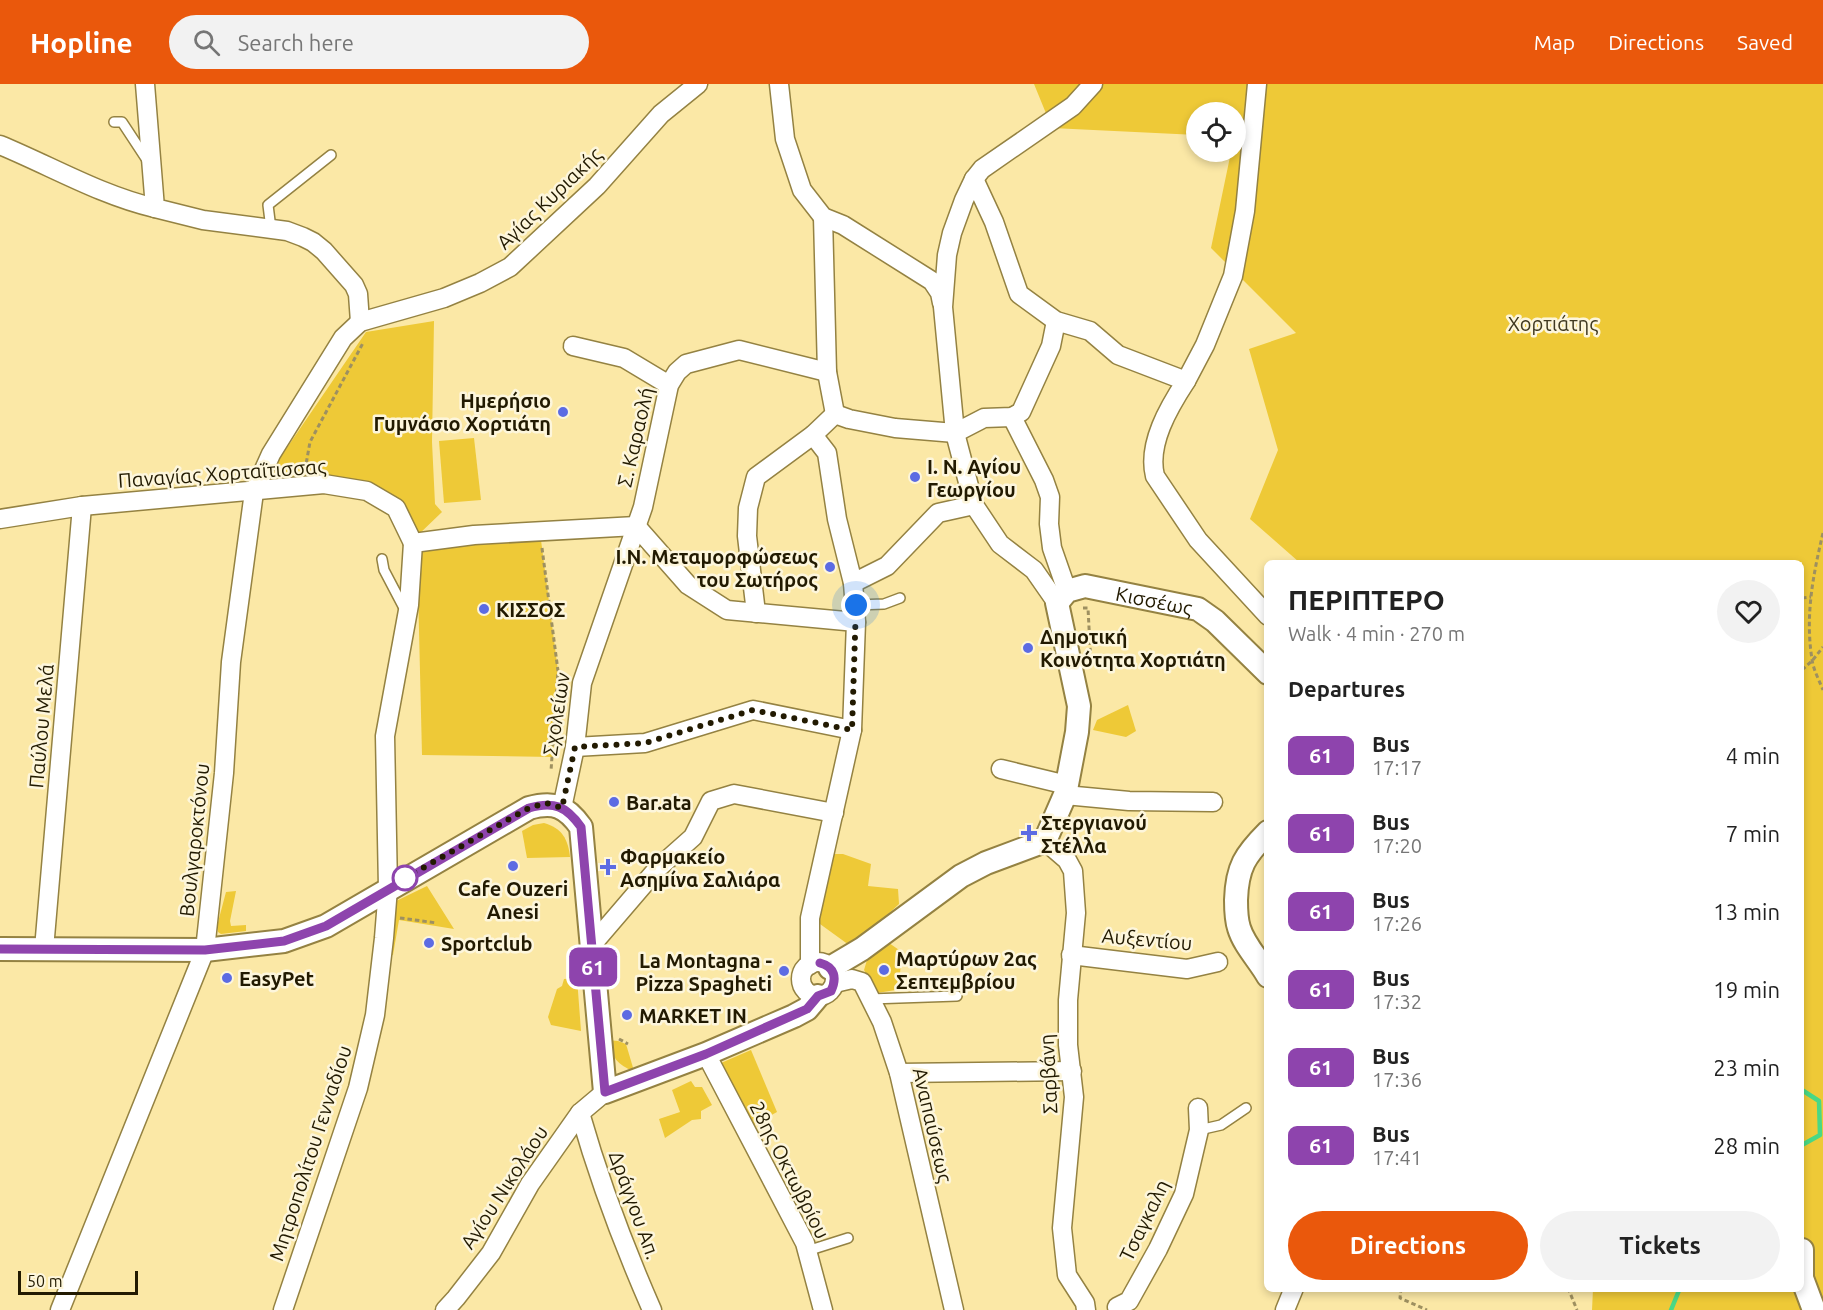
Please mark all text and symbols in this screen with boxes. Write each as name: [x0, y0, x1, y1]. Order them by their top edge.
search box: [169, 15, 589, 69]
icon: search: [190, 26, 223, 59]
text: Hopline: [30, 27, 133, 58]
text: Search here: [238, 30, 354, 55]
text: Map: [1534, 30, 1575, 54]
text: Directions: [1608, 30, 1704, 54]
text: Saved: [1737, 30, 1793, 54]
map controls: [1186, 102, 1246, 162]
button: locate: [1186, 102, 1246, 162]
street label: Αγίας Κυριακής: [492, 142, 606, 254]
park label: Χορτιάτης: [1508, 312, 1598, 335]
street label: Σ. Καραολή: [612, 385, 658, 489]
place label: Ημερήσιο Γυμνάσιο Χορτιάτη: [374, 389, 551, 435]
marker: Ημερήσιο Γυμνάσιο Χορτιάτη: [556, 405, 570, 419]
street label: Παναγίας Χορταΐτισσας: [117, 454, 327, 492]
place label: Ι. Ν. Αγίου Γεωργίου: [927, 455, 1021, 501]
marker: Ι. Ν. Αγίου Γεωργίου: [908, 470, 922, 484]
place label: I.N. Μεταμορφώσεως του Σωτήρος: [616, 545, 818, 591]
marker: I.N. Μεταμορφώσεως του Σωτήρος: [823, 560, 837, 574]
button: heart: [1717, 580, 1780, 643]
street label: Κισσέως: [1114, 581, 1195, 619]
text: ΠΕΡΙΠΤΕΡΟ: [1288, 584, 1445, 615]
your location: [841, 590, 871, 620]
place label: ΚΙΣΣΟΣ: [496, 598, 565, 621]
marker: ΚΙΣΣΟΣ: [477, 602, 491, 616]
text: Walk · 4 min · 270 m: [1288, 622, 1465, 645]
place label: Δημοτική Κοινότητα Χορτιάτη: [1040, 625, 1226, 671]
marker: Δημοτική Κοινότητα Χορτιάτη: [1021, 641, 1035, 655]
street label: Παύλου Μελά: [24, 663, 58, 789]
street label: Σχολείων: [538, 670, 574, 757]
text: Departures: [1288, 676, 1405, 701]
text: Bus: [1372, 731, 1410, 756]
text: 61: [1309, 743, 1333, 767]
text: 4 min: [1726, 743, 1780, 768]
text: 17:17: [1372, 756, 1422, 779]
street label: Βουλγαροκτόνου: [175, 762, 213, 918]
place label: Bar.ata: [626, 791, 692, 814]
marker: Bar.ata: [607, 795, 621, 809]
text: Bus: [1372, 809, 1410, 834]
place label: Στεργιανού Στέλλα: [1041, 811, 1147, 857]
text: 61: [1309, 821, 1333, 845]
text: 7 min: [1726, 821, 1780, 846]
marker: Στεργιανού Στέλλα: [1022, 826, 1036, 840]
text: 17:20: [1372, 834, 1422, 857]
place label: Φαρμακείο Ασημίνα Σαλιάρα: [620, 845, 780, 891]
marker: Cafe Ouzeri Anesi: [506, 859, 520, 873]
marker: Φαρμακείο Ασημίνα Σαλιάρα: [601, 860, 615, 874]
unlabelled marker: [392, 865, 418, 891]
place label: Cafe Ouzeri Anesi: [458, 877, 568, 923]
text: Bus: [1372, 887, 1410, 912]
text: 61: [1309, 899, 1333, 923]
text: 13 min: [1713, 899, 1780, 924]
text: 17:26: [1372, 912, 1422, 935]
street label: Αυξεντίου: [1101, 924, 1193, 955]
place label: Sportclub: [441, 932, 532, 955]
marker: Sportclub: [422, 936, 436, 950]
place label: Μαρτύρων 2ας Σεπτεμβρίου: [896, 947, 1037, 993]
line badge: 61: [566, 948, 620, 986]
place label: La Montagna - Pizza Spagheti: [635, 949, 772, 995]
text: 61: [581, 955, 605, 979]
marker: Μαρτύρων 2ας Σεπτεμβρίου: [877, 963, 891, 977]
marker: La Montagna - Pizza Spagheti: [777, 964, 791, 978]
text: Bus: [1372, 965, 1410, 990]
place label: EasyPet: [239, 967, 314, 990]
marker: EasyPet: [220, 971, 234, 985]
text: 61: [1309, 977, 1333, 1001]
text: 19 min: [1713, 977, 1780, 1002]
text: 17:32: [1372, 990, 1422, 1013]
place label: MARKET IN: [639, 1004, 747, 1027]
marker: MARKET IN: [620, 1008, 634, 1022]
street label: Σαρβάνη: [1034, 1033, 1062, 1115]
street label: Μητροπολίτου Γενναδίου: [264, 1042, 356, 1264]
text: Bus: [1372, 1043, 1410, 1068]
text: 61: [1309, 1055, 1333, 1079]
text: 23 min: [1713, 1055, 1780, 1080]
street label: Αναπαύσεως: [909, 1065, 957, 1185]
text: 17:36: [1372, 1068, 1422, 1091]
street label: 28ης Οκτωβρίου: [745, 1097, 835, 1243]
street label: Αγίου Νικολάου: [456, 1121, 552, 1253]
text: Bus: [1372, 1121, 1410, 1146]
text: 61: [1309, 1133, 1333, 1157]
text: 28 min: [1713, 1133, 1780, 1158]
text: 17:41: [1372, 1146, 1422, 1169]
street label: Δράγγου Απ.: [605, 1148, 665, 1262]
street label: Τσαγκαλη: [1114, 1176, 1174, 1264]
button: Directions: [1288, 1211, 1528, 1280]
button: Tickets: [1540, 1211, 1780, 1280]
scale bar: [18, 1268, 138, 1296]
text: 50 m: [27, 1272, 63, 1290]

